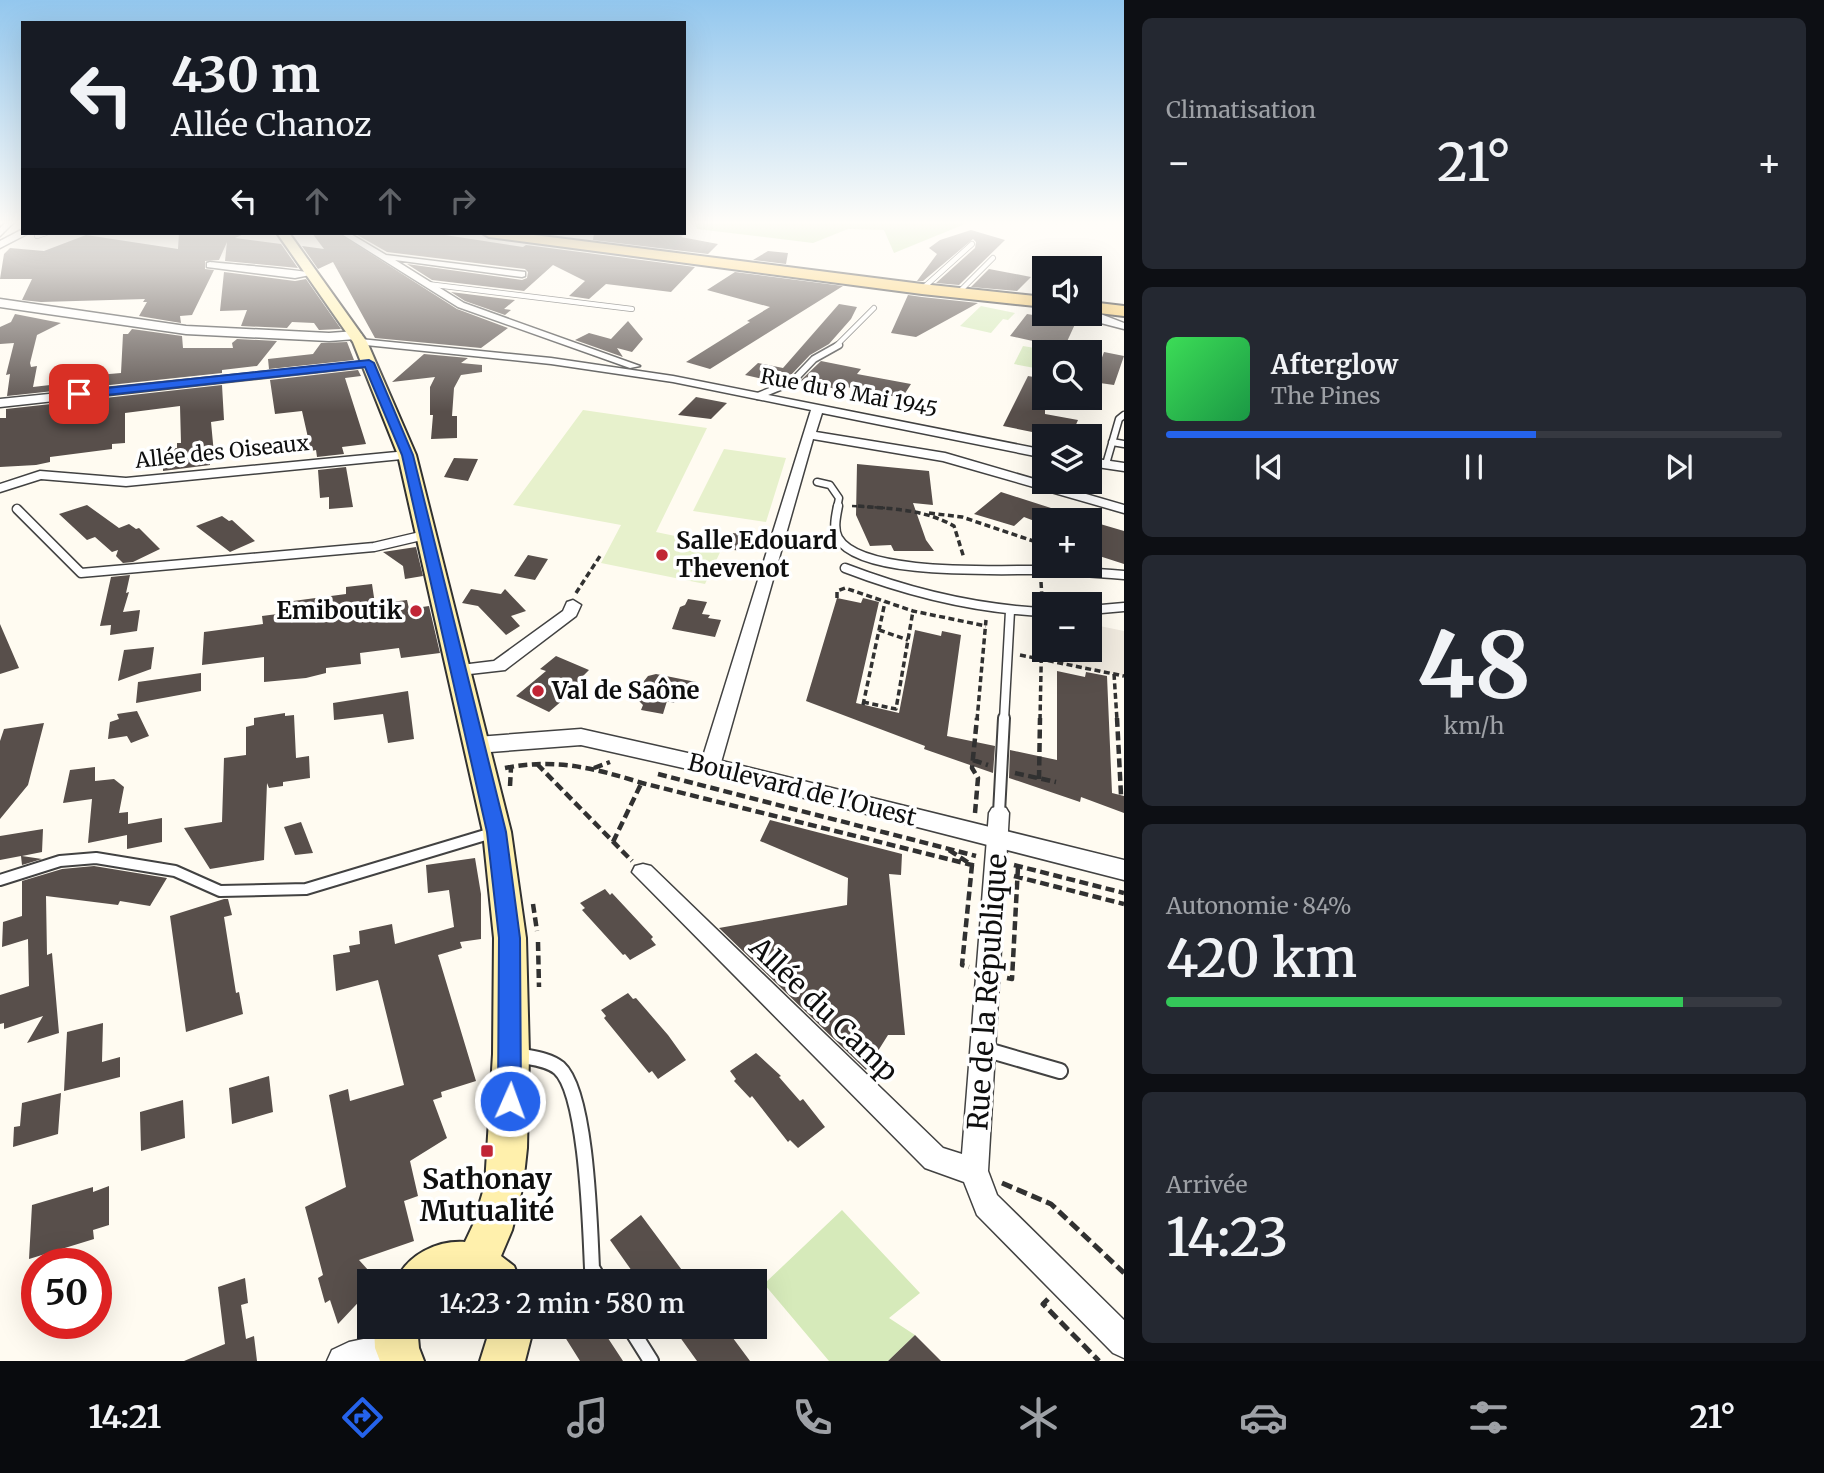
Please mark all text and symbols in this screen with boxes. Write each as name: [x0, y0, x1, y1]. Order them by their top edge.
text: 430 m: [171, 44, 320, 105]
icon: left: [56, 49, 147, 140]
text: Climatisation: [1166, 95, 1316, 124]
text: Allée Chanoz: [171, 105, 371, 145]
text: 21°: [1437, 130, 1511, 195]
text: −: [1166, 139, 1191, 186]
text: +: [1757, 139, 1782, 186]
icon: left: [225, 182, 263, 220]
icon: ahead: [298, 182, 336, 220]
icon: ahead: [371, 182, 409, 220]
icon: right: [444, 182, 482, 220]
map controls: [1032, 256, 1102, 662]
button: sound: [1032, 256, 1102, 326]
button: search: [1032, 340, 1102, 410]
text: Afterglow: [1271, 348, 1398, 381]
street label: Rue du 8 Mai 1945: [758, 362, 940, 423]
pin: [49, 364, 109, 424]
icon: arrive: [60, 375, 98, 413]
text: The Pines: [1271, 381, 1381, 410]
button: layers: [1032, 424, 1102, 494]
street label: Allée des Oiseaux: [133, 429, 311, 474]
icon: previous: [1250, 448, 1288, 486]
icon: pause: [1455, 448, 1493, 486]
icon: next: [1660, 448, 1698, 486]
button: +: [1032, 508, 1102, 578]
place label: Salle Edouard Thevenot: [676, 525, 838, 584]
marker: Salle Edouard Thevenot: [654, 547, 670, 563]
button: −: [1032, 592, 1102, 662]
place label: Emiboutik: [276, 595, 402, 626]
marker: Emiboutik: [408, 603, 424, 619]
text: 48: [1417, 608, 1531, 723]
place label: Val de Saône: [551, 675, 700, 706]
marker: Val de Saône: [530, 683, 546, 699]
text: km/h: [1444, 711, 1504, 740]
street label: Boulevard de l'Ouest: [685, 746, 920, 833]
street label: Rue de la République: [959, 852, 1015, 1132]
text: Autonomie · 84%: [1166, 891, 1352, 920]
text: 420 km: [1166, 926, 1357, 991]
street label: Allée du Camp: [741, 928, 906, 1089]
position arrow: [473, 1064, 547, 1138]
marker: Sathonay Mutualité: [479, 1143, 495, 1159]
place label: Sathonay Mutualité: [420, 1161, 554, 1229]
text: Arrivée: [1166, 1170, 1248, 1199]
text: 14:23: [1166, 1205, 1288, 1270]
speed limit sign: 50: [21, 1248, 112, 1339]
text: 14:23 · 2 min · 580 m: [439, 1287, 685, 1320]
icon: directions: [338, 1393, 387, 1442]
icon: music: [563, 1393, 612, 1442]
icon: phone: [788, 1393, 837, 1442]
icon: climate: [1014, 1393, 1063, 1442]
icon: car: [1239, 1393, 1288, 1442]
icon: filters: [1464, 1393, 1513, 1442]
text: 14:21: [88, 1397, 161, 1437]
text: 21°: [1689, 1397, 1736, 1437]

